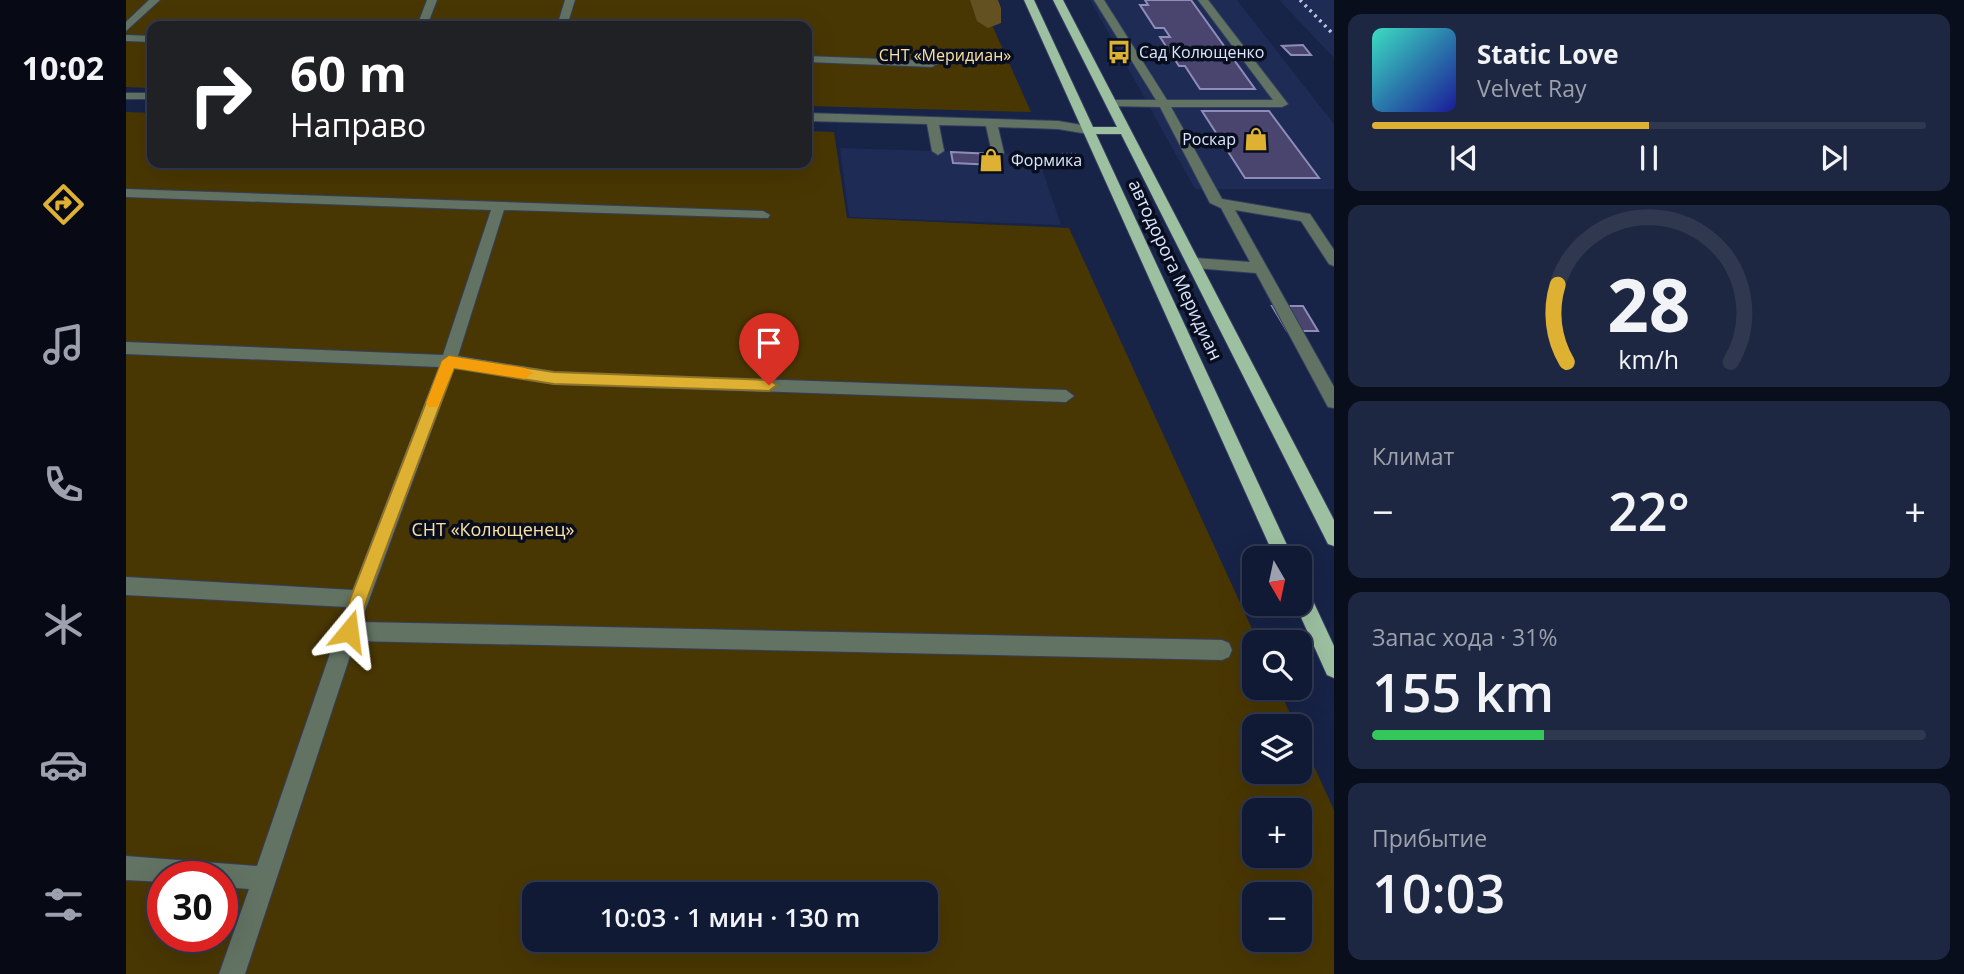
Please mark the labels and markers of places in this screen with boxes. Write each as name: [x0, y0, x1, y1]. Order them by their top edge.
bus stop icon: Сад Колющенко: [1105, 38, 1133, 66]
place label: Сад Колющенко: [1139, 41, 1264, 63]
shop icon: Роскар: [1242, 125, 1270, 153]
place label: Роскар: [1182, 128, 1236, 150]
shop icon: Формика: [977, 146, 1005, 174]
place label: Формика: [1011, 149, 1082, 171]
pin: [739, 313, 799, 385]

